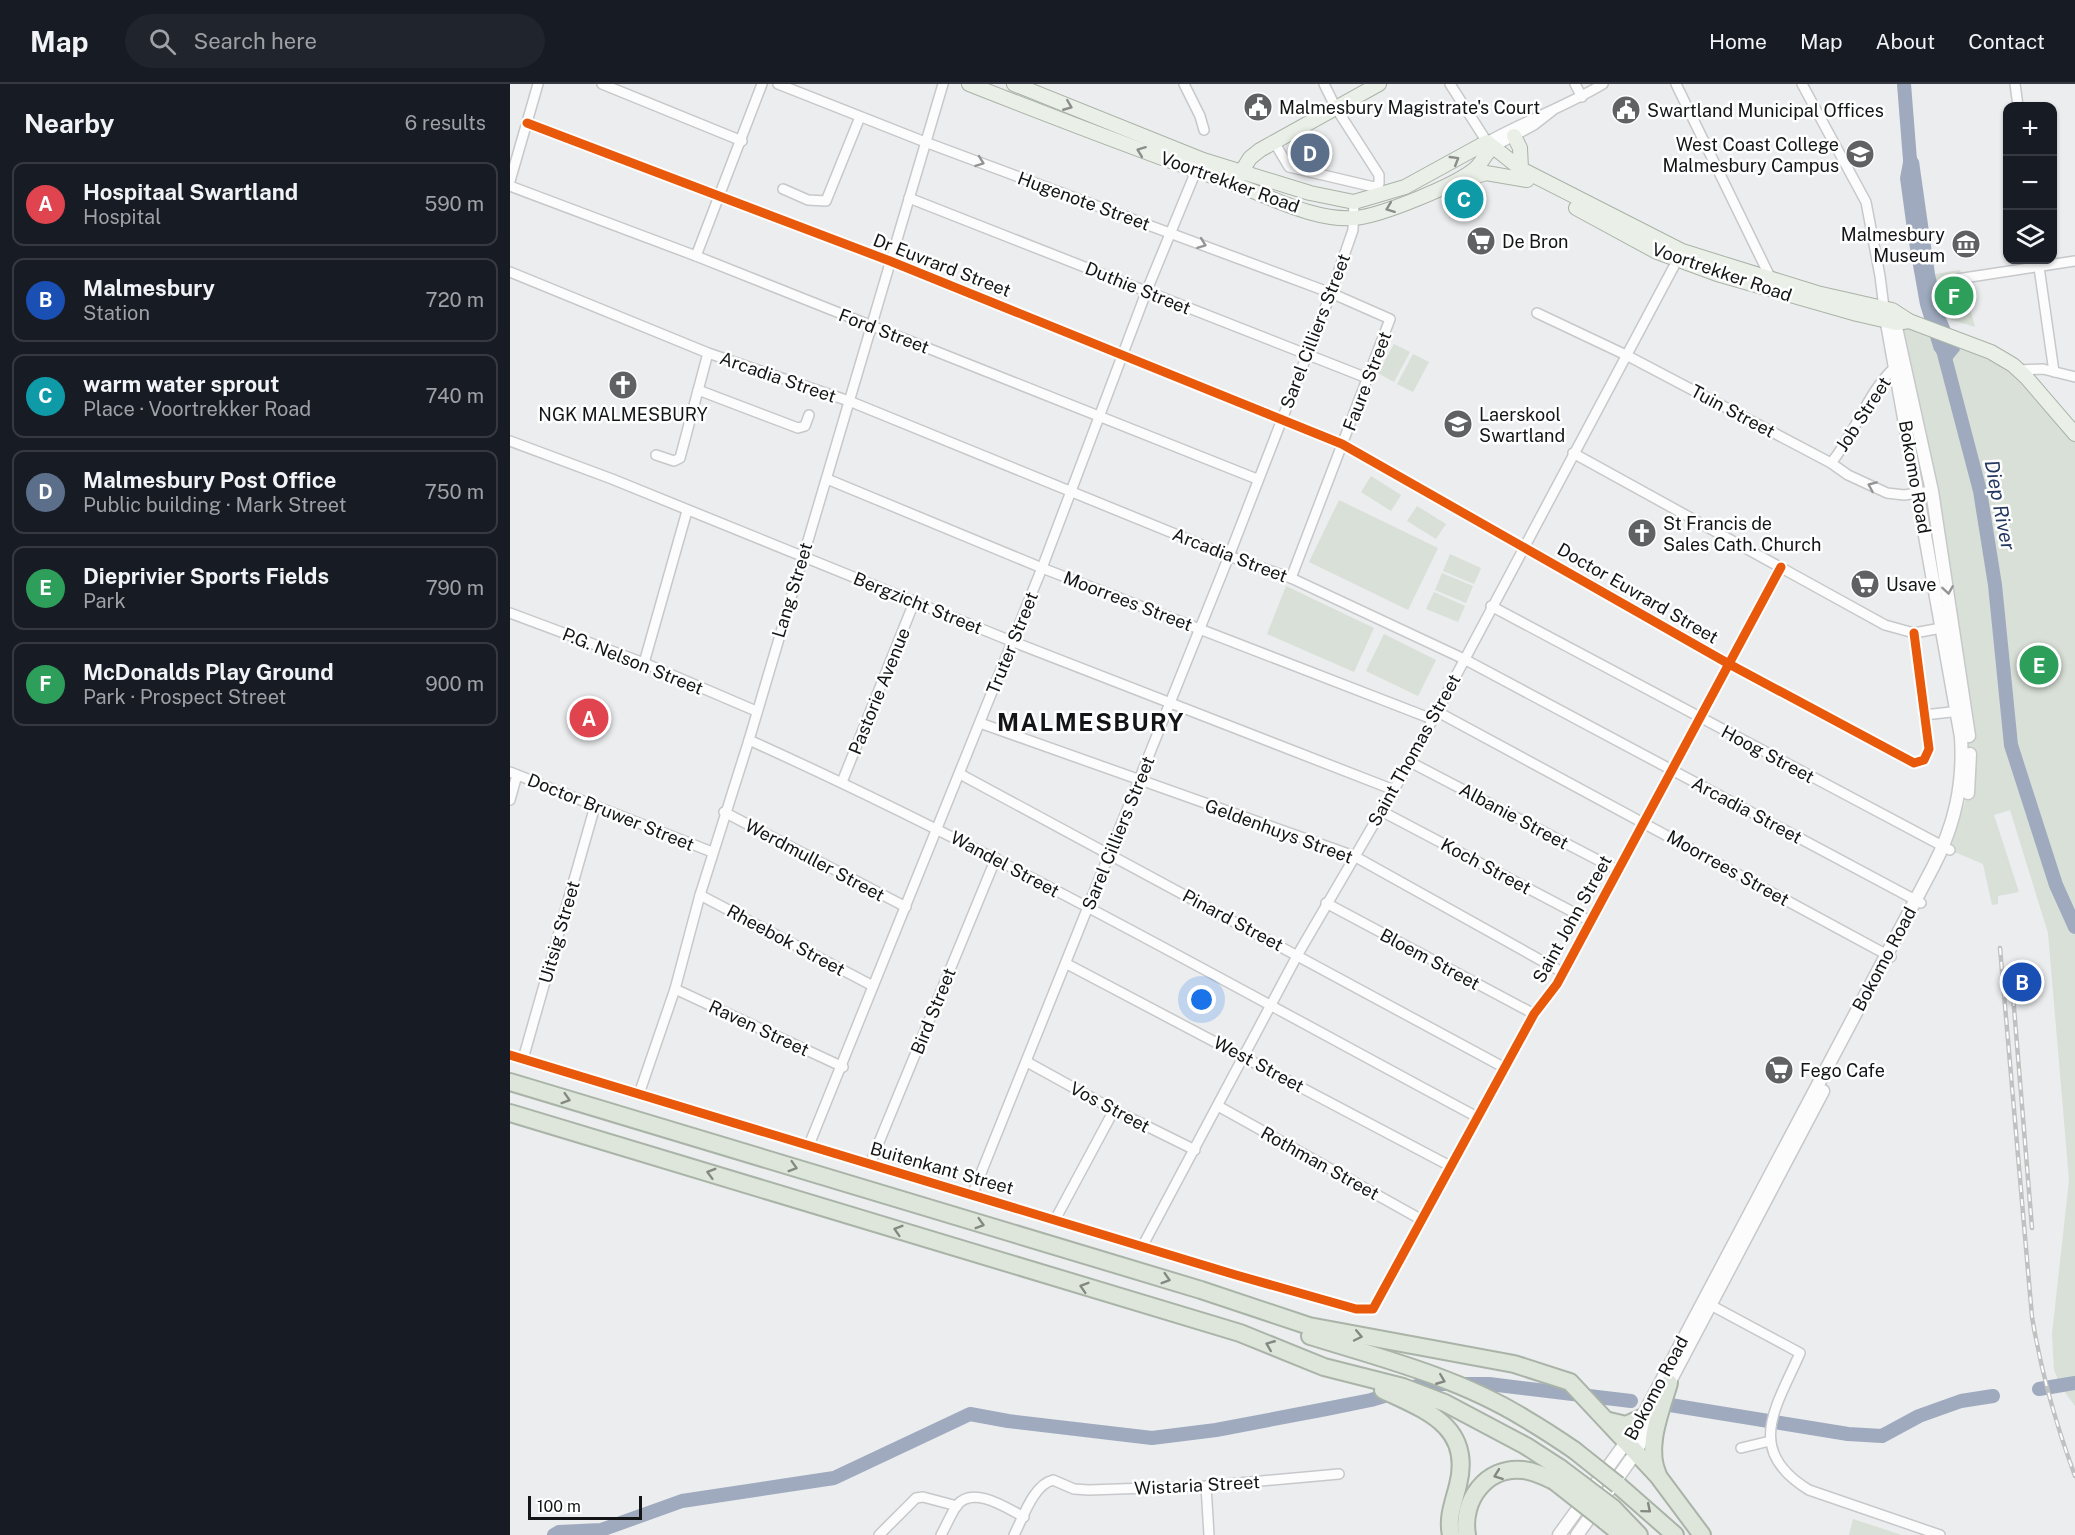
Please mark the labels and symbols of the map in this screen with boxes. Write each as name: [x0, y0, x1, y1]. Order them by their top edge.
public building icon: Malmesbury Magistrate's Court: [1242, 91, 1274, 123]
public building icon: Swartland Municipal Offices: [1610, 94, 1642, 126]
place label: Malmesbury Magistrate's Court: [1279, 97, 1540, 118]
one-way arrow: [1062, 99, 1073, 111]
place label: Swartland Municipal Offices: [1647, 100, 1884, 121]
pin: D: [1290, 130, 1330, 176]
place label: West Coast College Malmesbury Campus: [1662, 134, 1839, 176]
school or university icon: West Coast College Malmesbury Campus: [1844, 138, 1876, 170]
one-way arrow: [1137, 145, 1147, 158]
street label: Voortrekker Road: [1158, 147, 1302, 217]
one-way arrow: [974, 155, 984, 168]
one-way arrow: [1449, 155, 1459, 167]
street label: Hugenote Street: [1015, 167, 1153, 235]
pin: C: [1444, 176, 1484, 222]
one-way arrow: [1385, 201, 1396, 213]
place label: Malmesbury Museum: [1841, 224, 1945, 266]
supermarket icon: De Bron: [1465, 225, 1497, 257]
museum icon: Malmesbury Museum: [1950, 228, 1982, 260]
street label: Dr Euvrard Street: [870, 229, 1014, 301]
place label: De Bron: [1502, 231, 1568, 252]
one-way arrow: [1196, 237, 1207, 250]
street label: Voortrekker Road: [1649, 238, 1795, 306]
street label: Sarel Cilliers Street: [1276, 251, 1354, 411]
street label: Duthie Street: [1082, 257, 1194, 319]
pin: F: [1934, 274, 1974, 318]
street label: Ford Street: [836, 304, 932, 358]
street label: Faure Street: [1338, 328, 1396, 434]
street label: Arcadia Street: [717, 347, 839, 407]
church icon: NGK MALMESBURY: [607, 369, 639, 401]
street label: Job Street: [1831, 373, 1895, 455]
street label: Tuin Street: [1687, 380, 1779, 442]
place label: NGK MALMESBURY: [538, 404, 708, 425]
place label: Laerskool Swartland: [1479, 404, 1565, 446]
school or university icon: Laerskool Swartland: [1442, 408, 1474, 440]
street label: Bokomo Road: [1895, 419, 1935, 535]
water label: Diep River: [1980, 458, 2021, 552]
one-way arrow: [1867, 481, 1878, 493]
place label: St Francis de Sales Cath. Church: [1663, 513, 1821, 555]
church icon: St Francis de Sales Cath. Church: [1626, 517, 1658, 549]
street label: Arcadia Street: [1170, 523, 1290, 587]
street label: Doctor Euvrard Street: [1554, 538, 1722, 648]
street label: Lang Street: [768, 540, 816, 640]
street label: Moorrees Street: [1061, 567, 1195, 635]
street label: Bergzicht Street: [851, 568, 985, 638]
supermarket icon: Usave: [1849, 568, 1881, 600]
place label: Usave: [1886, 574, 1937, 595]
one-way arrow: [1941, 586, 1953, 595]
street label: Truter Street: [982, 589, 1042, 697]
street label: P.G. Nelson Street: [560, 623, 706, 699]
street label: Pastorie Avenue: [844, 625, 914, 757]
pin: E: [2020, 642, 2059, 688]
street label: Saint Thomas Street: [1363, 670, 1465, 830]
pin: A: [570, 696, 608, 740]
district label: MALMESBURY: [997, 708, 1185, 736]
street label: Hoog Street: [1718, 721, 1818, 787]
street label: Sarel Cilliers Street: [1078, 753, 1158, 913]
street label: Doctor Bruwer Street: [525, 769, 697, 855]
street label: Arcadia Street: [1688, 772, 1806, 848]
street label: Albanie Street: [1456, 778, 1572, 854]
street label: Geldenhuys Street: [1202, 794, 1356, 868]
street label: Werdmuller Street: [742, 814, 888, 906]
street label: Moorrees Street: [1663, 826, 1793, 910]
street label: Wandel Street: [947, 827, 1063, 901]
street label: Koch Street: [1437, 834, 1535, 898]
street label: Saint John Street: [1528, 851, 1616, 987]
street label: Uitsig Street: [534, 878, 584, 986]
street label: Pinard Street: [1179, 885, 1287, 955]
street label: Rheebok Street: [723, 900, 849, 980]
street label: Bokomo Road: [1848, 903, 1920, 1015]
street label: Bloem Street: [1377, 924, 1483, 994]
pin: B: [2002, 960, 2042, 1004]
street label: Bird Street: [906, 965, 960, 1057]
your location: [1187, 985, 1216, 1014]
street label: Raven Street: [706, 996, 812, 1060]
street label: West Street: [1210, 1031, 1308, 1097]
supermarket icon: Fego Cafe: [1763, 1054, 1795, 1086]
place label: Fego Cafe: [1800, 1060, 1885, 1081]
street label: Vos Street: [1066, 1077, 1154, 1137]
one-way arrow: [560, 1092, 571, 1104]
street label: Rothman Street: [1257, 1122, 1383, 1204]
street label: Buitenkant Street: [868, 1137, 1016, 1199]
one-way arrow: [787, 1160, 798, 1172]
one-way arrow: [706, 1168, 717, 1180]
one-way arrow: [974, 1217, 985, 1229]
one-way arrow: [893, 1225, 904, 1237]
one-way arrow: [1161, 1272, 1171, 1284]
one-way arrow: [1079, 1282, 1090, 1295]
one-way arrow: [1353, 1329, 1363, 1342]
street label: Bokomo Road: [1620, 1332, 1692, 1444]
one-way arrow: [1265, 1340, 1276, 1352]
one-way arrow: [1435, 1373, 1446, 1385]
one-way arrow: [1494, 1467, 1504, 1480]
street label: Wistaria Street: [1134, 1471, 1260, 1499]
scale bar: [528, 1493, 642, 1520]
one-way arrow: [1640, 1502, 1651, 1513]

